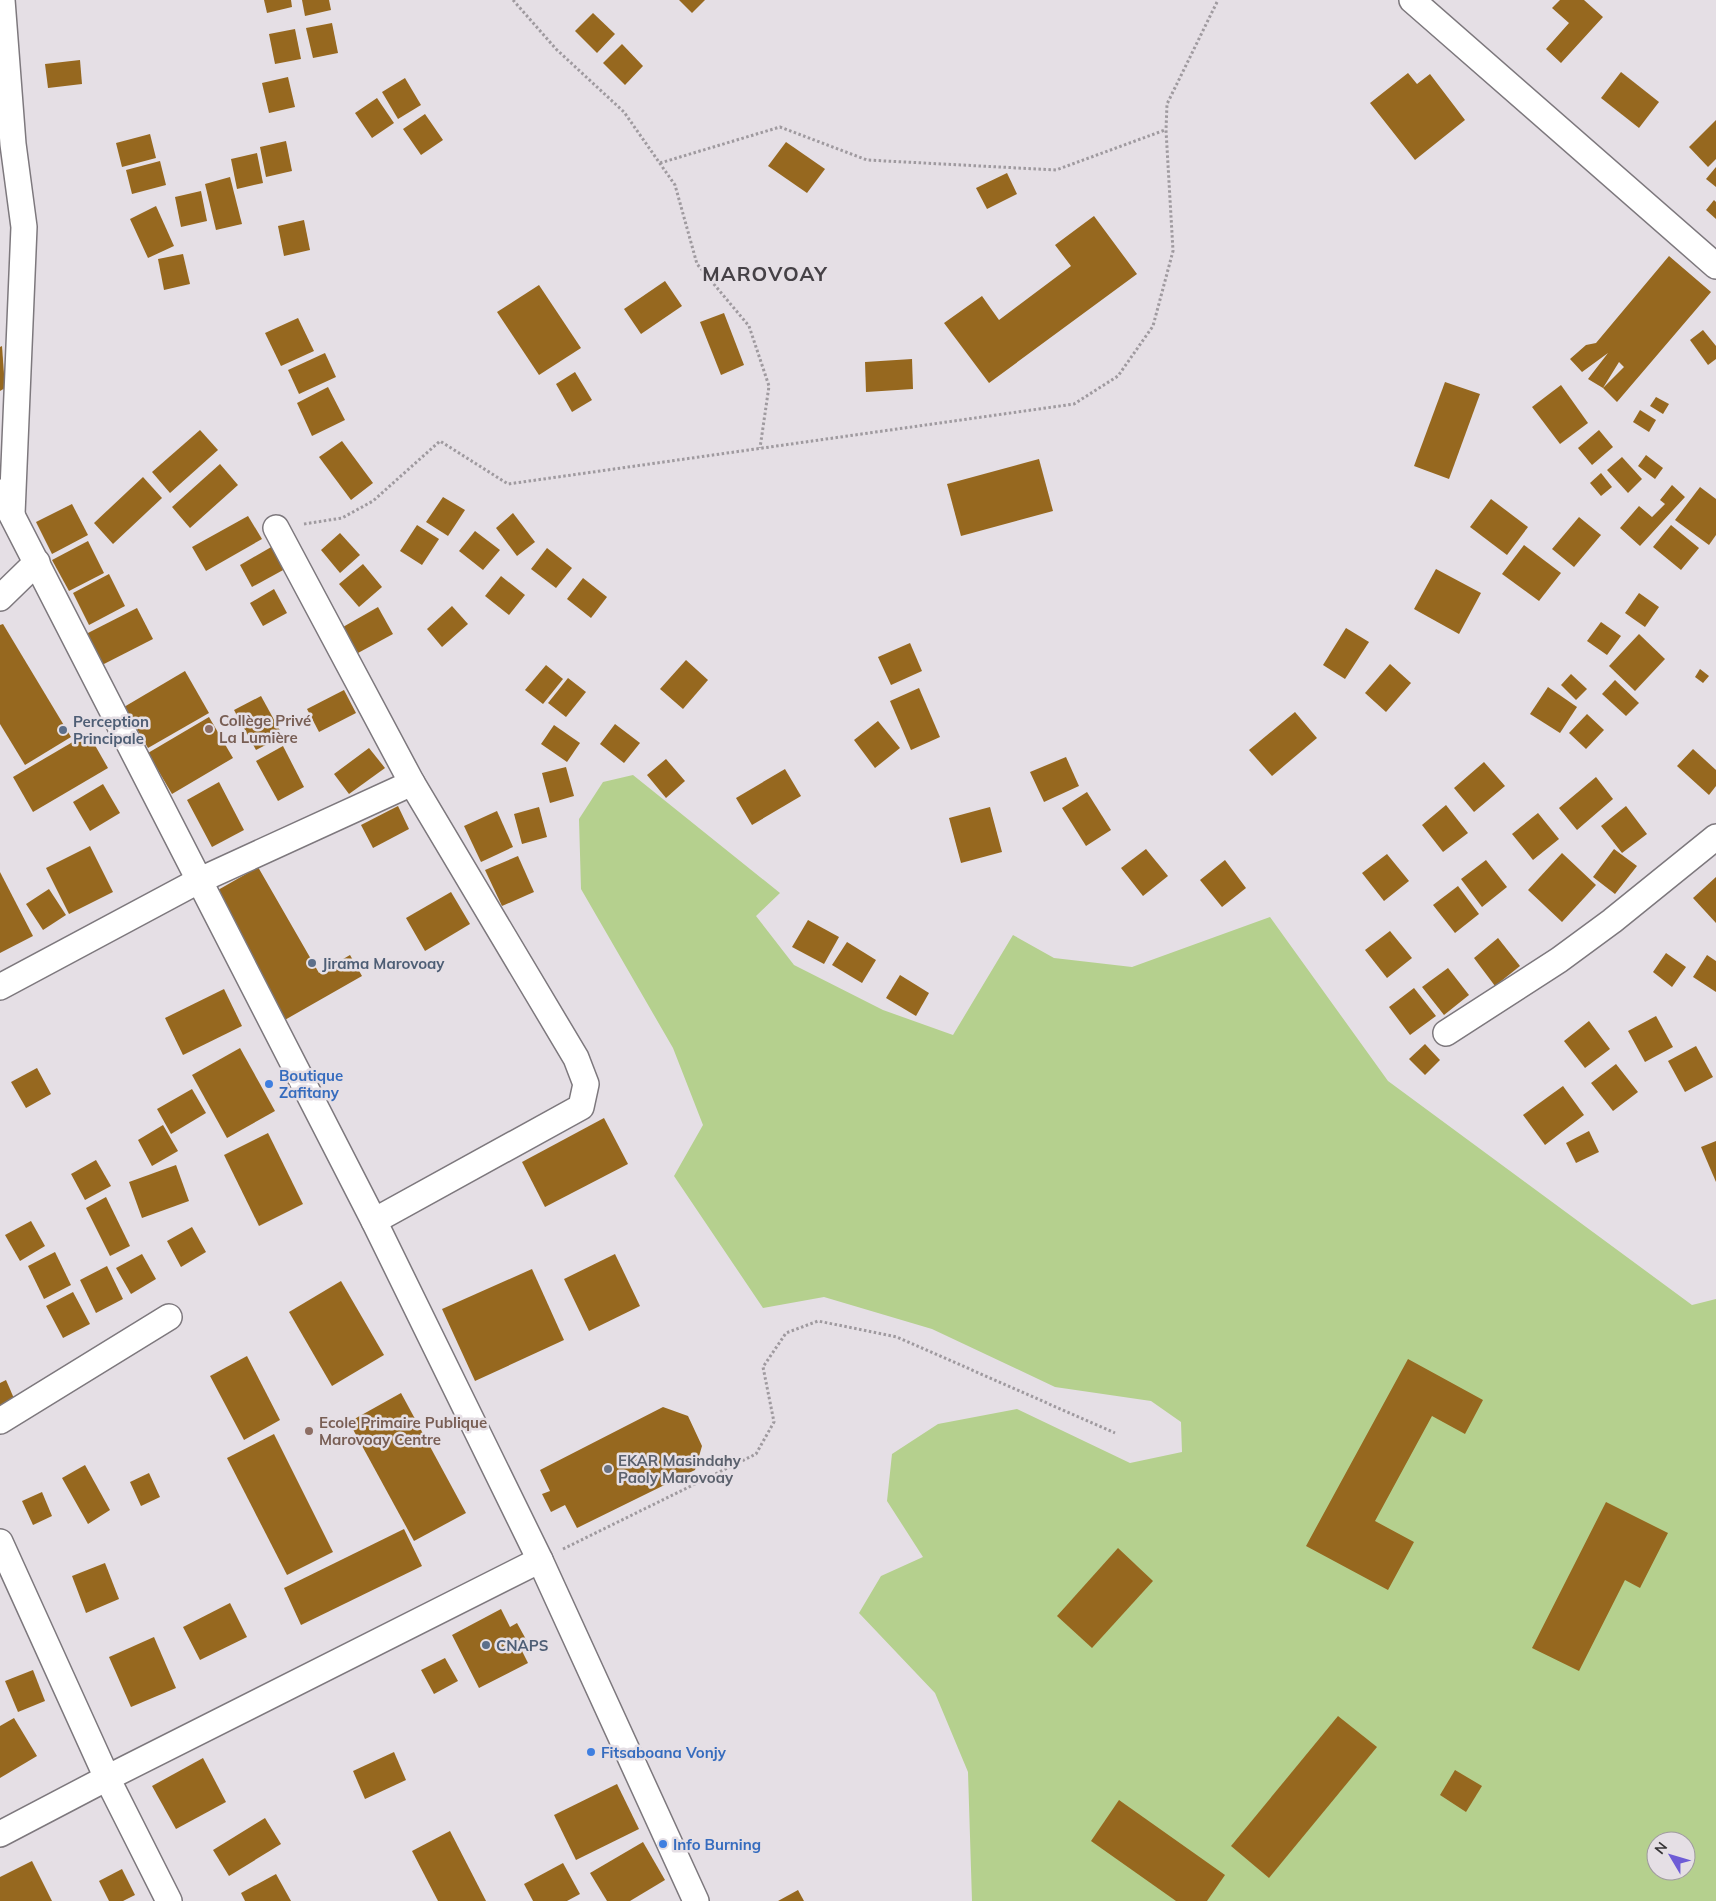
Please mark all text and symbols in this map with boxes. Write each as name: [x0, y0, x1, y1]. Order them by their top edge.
district label: MAROVOAY: [702, 261, 828, 286]
place label: Collège Privé La Lumière: [219, 711, 311, 747]
place label: Perception Principale: [73, 712, 149, 748]
marker: Collège Privé La Lumière: [203, 723, 215, 735]
marker: Perception Principale: [57, 724, 69, 736]
place label: Jirama Marovoay: [322, 954, 445, 973]
marker: Jirama Marovoay: [306, 957, 318, 969]
place label: Boutique Zafitany: [279, 1066, 343, 1102]
marker: Boutique Zafitany: [263, 1078, 275, 1090]
place label: Ecole Primaire Publique Marovoay Centre: [319, 1413, 487, 1449]
marker: Ecole Primaire Publique Marovoay Centre: [303, 1425, 315, 1437]
place label: EKAR Masindahy Paoly Marovoay: [618, 1451, 742, 1487]
marker: EKAR Masindahy Paoly Marovoay: [602, 1463, 614, 1475]
place label: CNAPS: [496, 1636, 549, 1655]
marker: CNAPS: [480, 1639, 492, 1651]
place label: Fitsaboana Vonjy: [601, 1743, 727, 1762]
marker: Fitsaboana Vonjy: [585, 1746, 597, 1758]
north arrow: [1646, 1831, 1696, 1881]
place label: Info Burning: [673, 1835, 761, 1854]
marker: Info Burning: [657, 1838, 669, 1850]
text: N: [1650, 1838, 1671, 1858]

